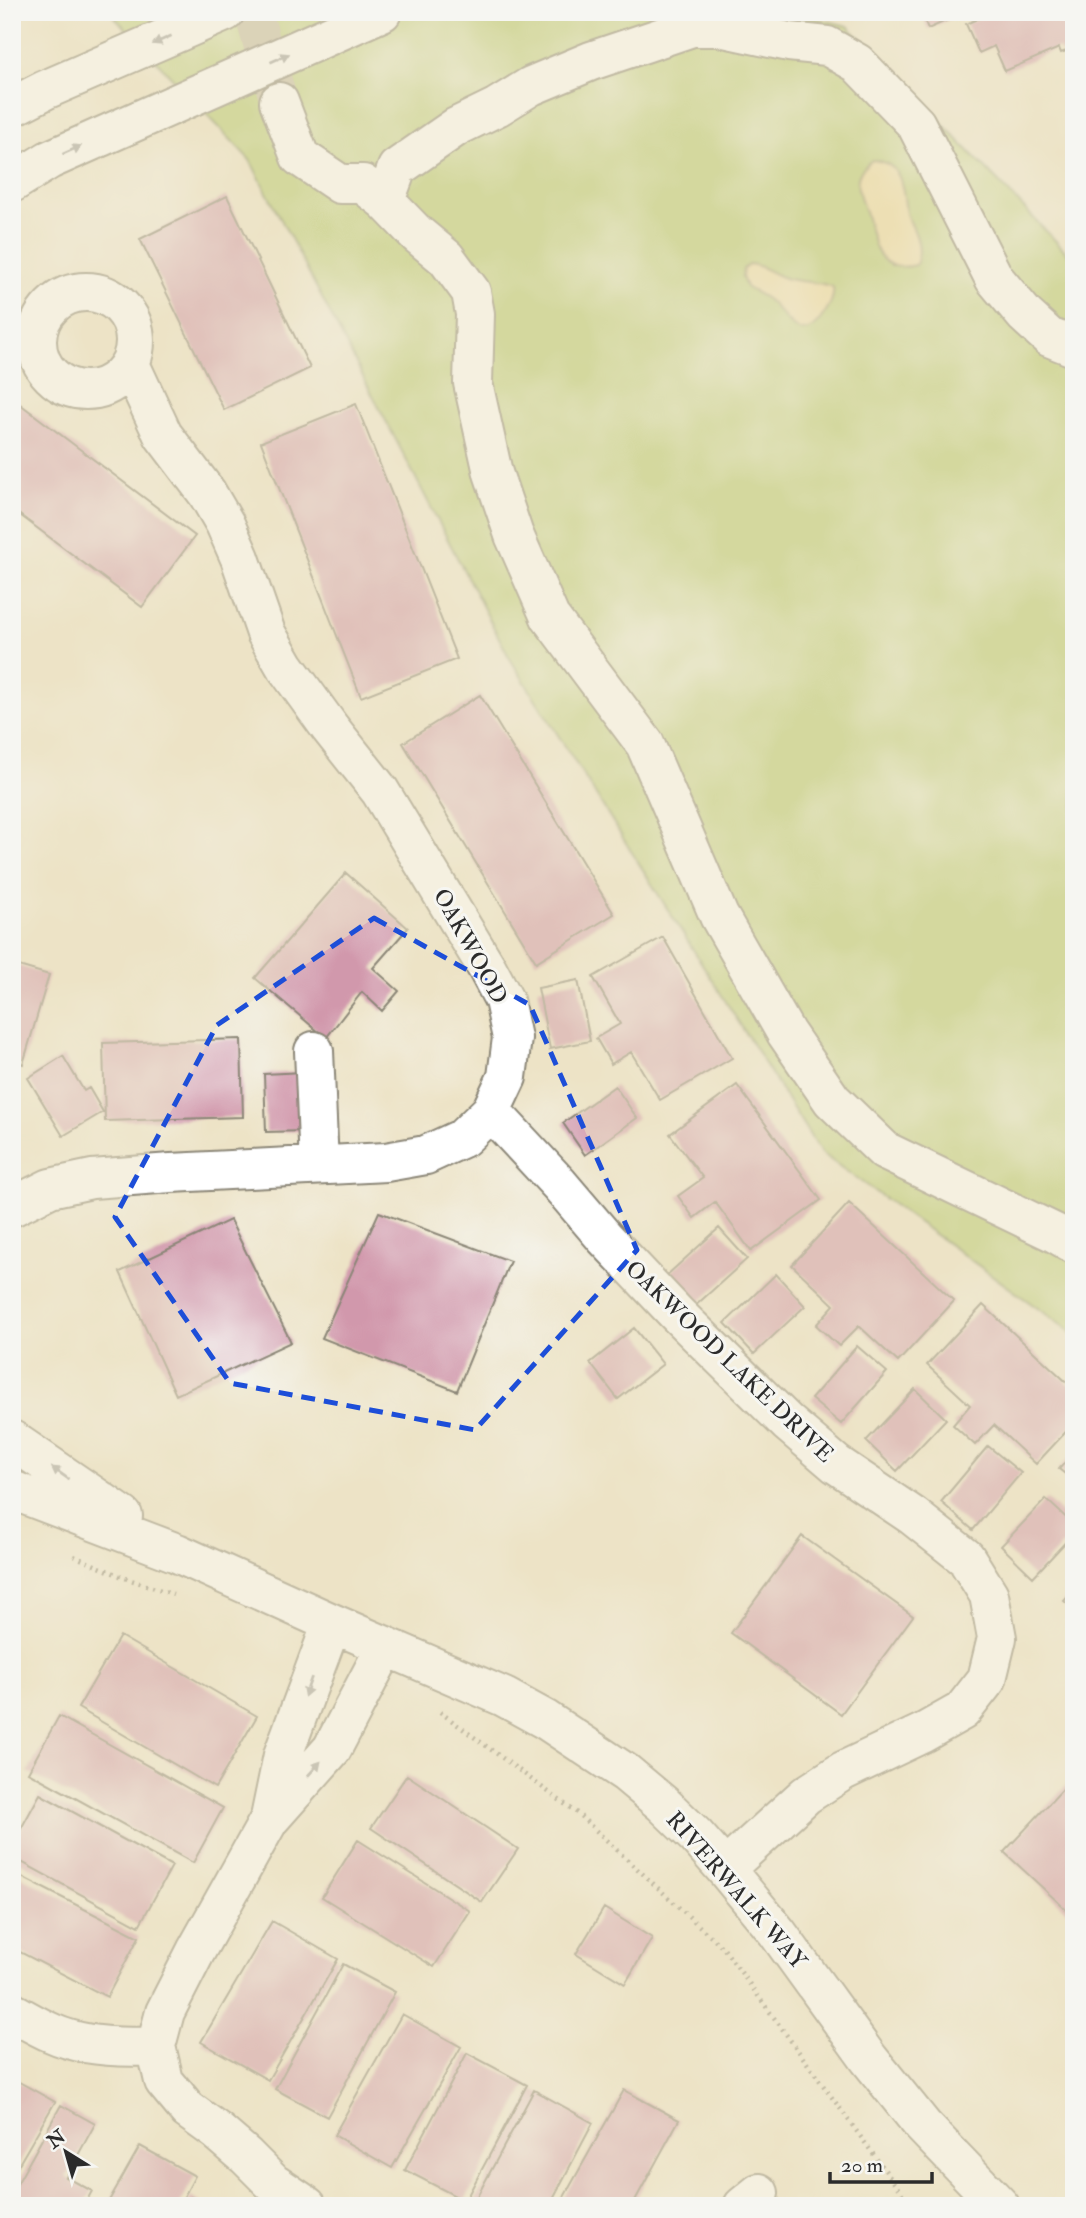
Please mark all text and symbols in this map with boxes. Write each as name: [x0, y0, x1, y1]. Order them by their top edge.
one-way arrow: [151, 34, 172, 45]
one-way arrow: [270, 52, 290, 64]
one-way arrow: [62, 144, 82, 156]
street label: OAKWOOD: [427, 883, 514, 1009]
street label: OAKWOOD LAKE DRIVE: [619, 1254, 840, 1469]
one-way arrow: [51, 1466, 69, 1480]
one-way arrow: [302, 1677, 313, 1698]
one-way arrow: [306, 1761, 322, 1778]
street label: RIVERWALK WAY: [660, 1805, 814, 1976]
north arrow: [32, 2116, 102, 2186]
text: N: [42, 2124, 71, 2155]
scale bar: [830, 2141, 932, 2185]
text: 20 m: [841, 2152, 883, 2179]

